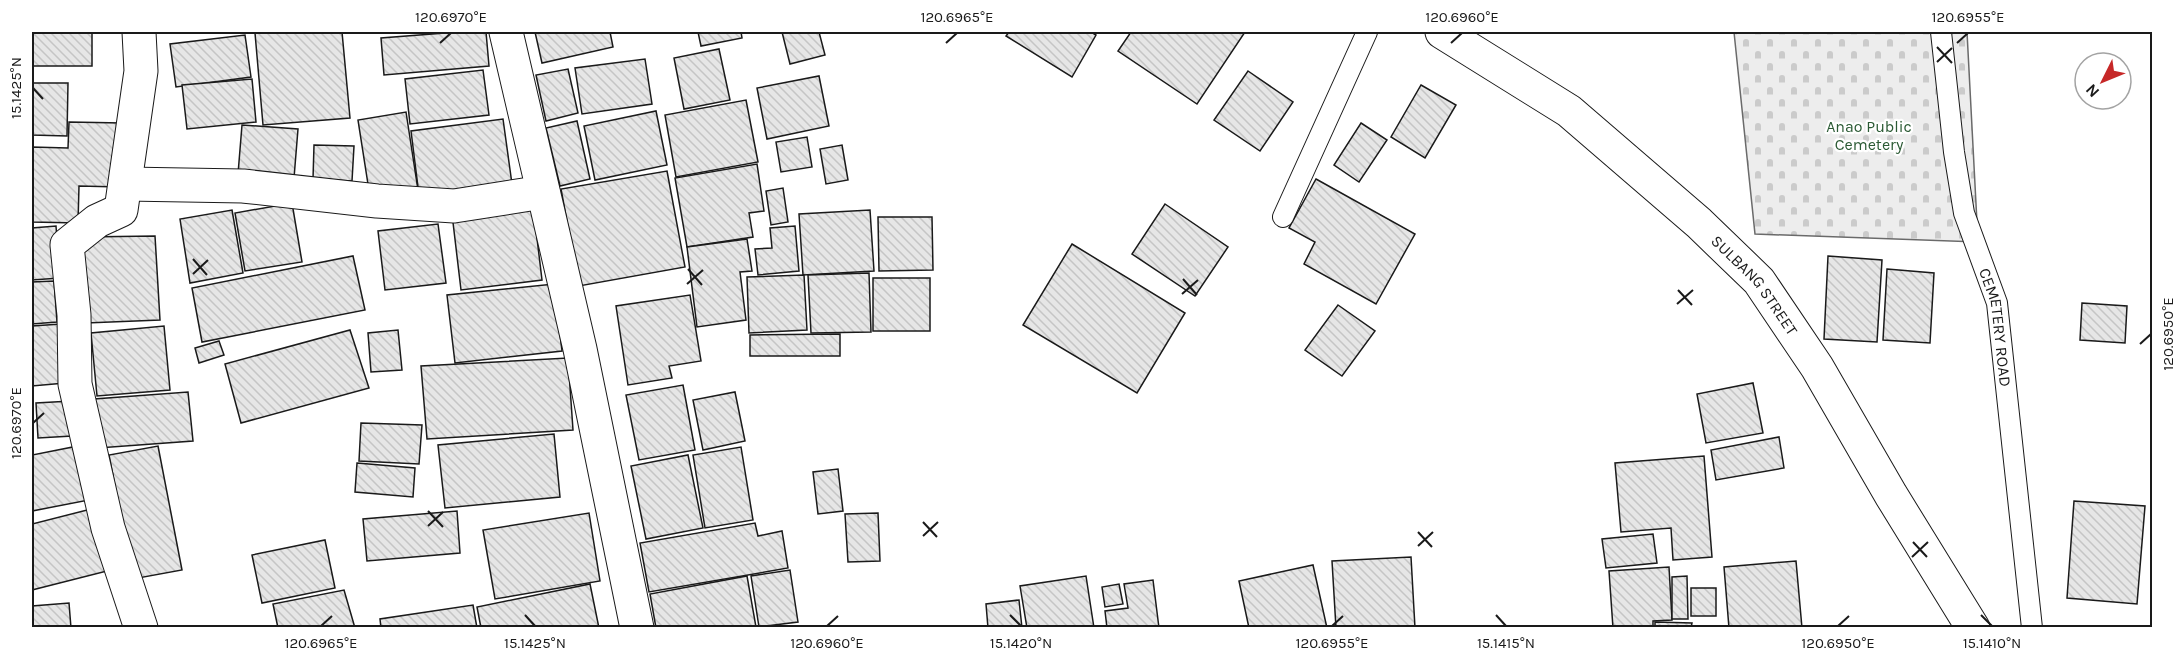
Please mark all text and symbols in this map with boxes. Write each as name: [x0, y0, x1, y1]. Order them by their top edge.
text: 120.6970°E: [415, 8, 487, 26]
text: 120.6965°E: [920, 8, 994, 26]
text: 120.6960°E: [1425, 8, 1499, 26]
text: 120.6955°E: [1932, 8, 2005, 26]
north arrow: [2073, 51, 2133, 111]
text: 15.1425°N: [7, 57, 25, 119]
text: N: [2082, 80, 2103, 102]
park label: Anao Public Cemetery: [1826, 117, 1912, 154]
street label: SULBANG STREET: [1707, 231, 1802, 339]
street label: CEMETERY ROAD: [1975, 265, 2015, 388]
text: 120.6950°E: [2159, 297, 2177, 371]
text: 120.6970°E: [7, 387, 25, 459]
text: 120.6965°E: [284, 634, 358, 652]
text: 15.1425°N: [504, 634, 566, 652]
text: 120.6960°E: [790, 634, 864, 652]
text: 15.1420°N: [990, 634, 1052, 652]
text: 120.6955°E: [1296, 634, 1369, 652]
text: 15.1415°N: [1477, 634, 1535, 652]
text: 120.6950°E: [1801, 634, 1875, 652]
text: 15.1410°N: [1963, 634, 2021, 652]

